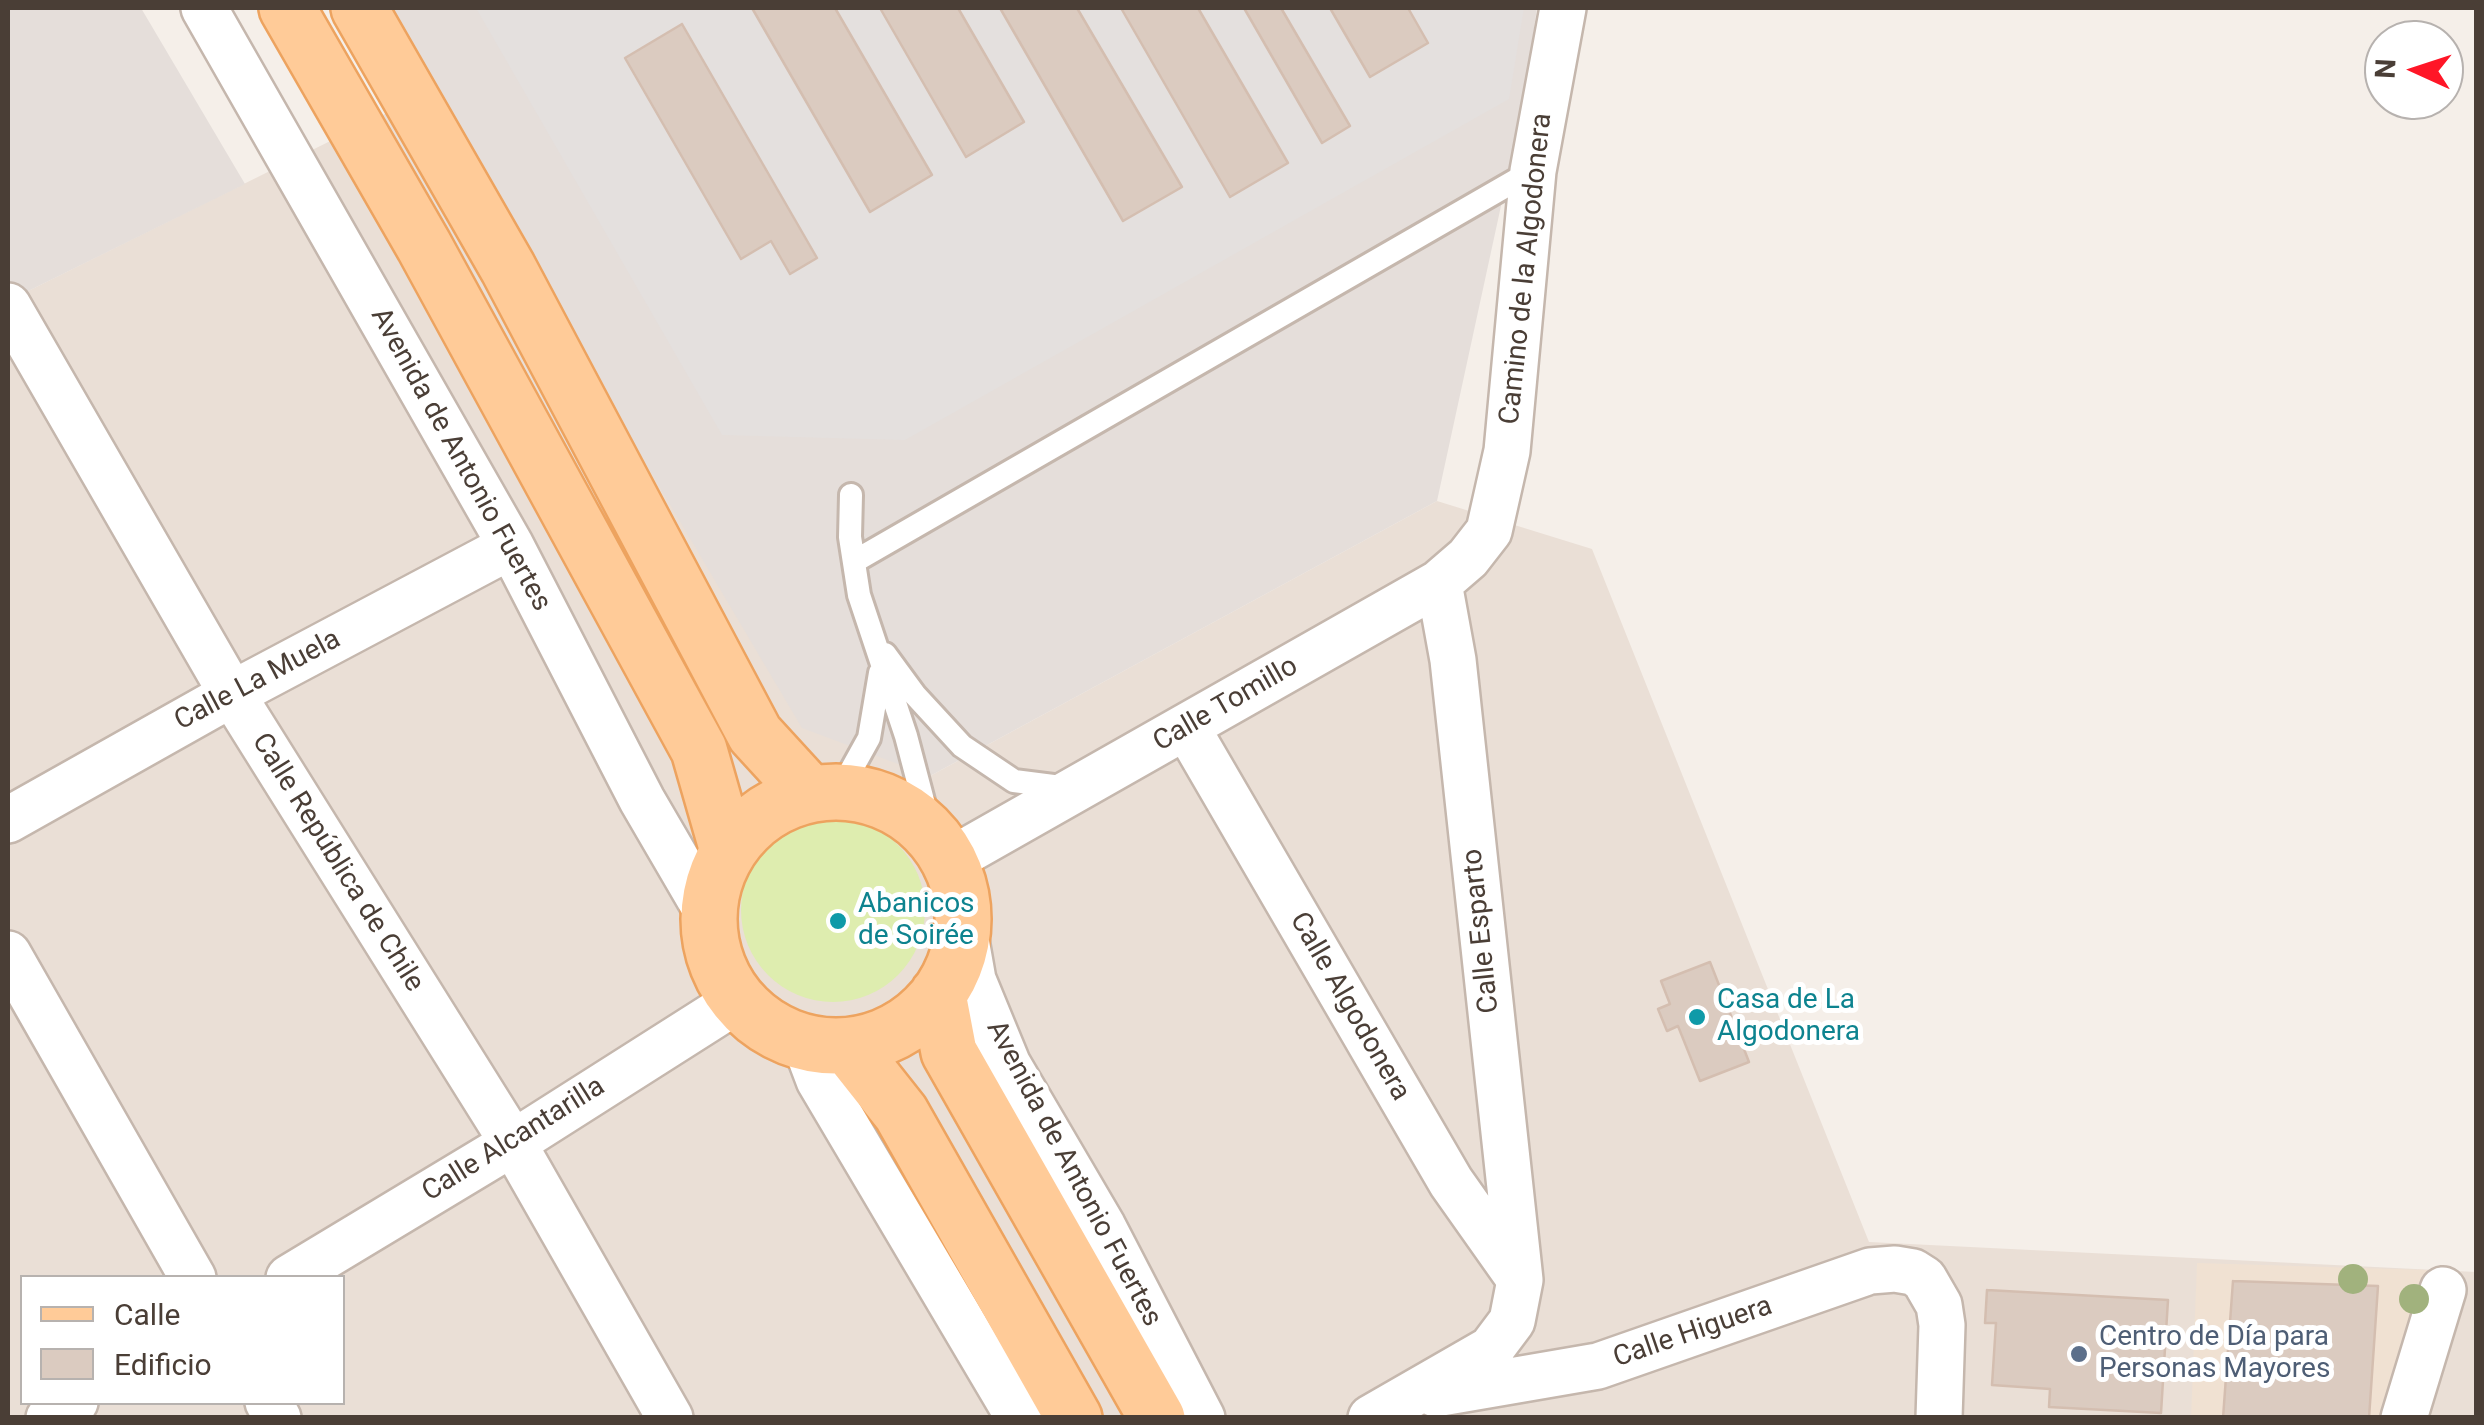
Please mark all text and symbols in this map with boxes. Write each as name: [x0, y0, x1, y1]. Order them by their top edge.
north arrow: [2364, 20, 2464, 120]
text: N: [2369, 58, 2403, 79]
street label: Camino de la Algodonera: [1494, 112, 1560, 426]
street label: Avenida de Antonio Fuertes: [363, 303, 557, 617]
street label: Calle La Muela: [169, 623, 347, 739]
street label: Calle Tomillo: [1148, 650, 1304, 760]
street label: Calle República de Chile: [244, 728, 430, 998]
street label: Calle Esparto: [1457, 847, 1507, 1015]
place label: Abanicos de Soirée: [858, 888, 975, 954]
street label: Calle Algodonera: [1281, 907, 1417, 1107]
marker: Abanicos de Soirée: [827, 910, 849, 932]
place label: Casa de La Algodonera: [1717, 984, 1860, 1050]
marker: Casa de La Algodonera: [1686, 1006, 1708, 1028]
street label: Avenida de Antonio Fuertes: [978, 1015, 1168, 1333]
street label: Calle Alcantarilla: [417, 1070, 611, 1210]
legend: [20, 1275, 345, 1405]
street label: Calle Higuera: [1609, 1290, 1777, 1376]
text: Calle: [114, 1297, 180, 1332]
place label: Centro de Día para Personas Mayores: [2099, 1321, 2330, 1387]
marker: Centro de Día para Personas Mayores: [2068, 1343, 2090, 1365]
text: Edificio: [114, 1347, 212, 1382]

